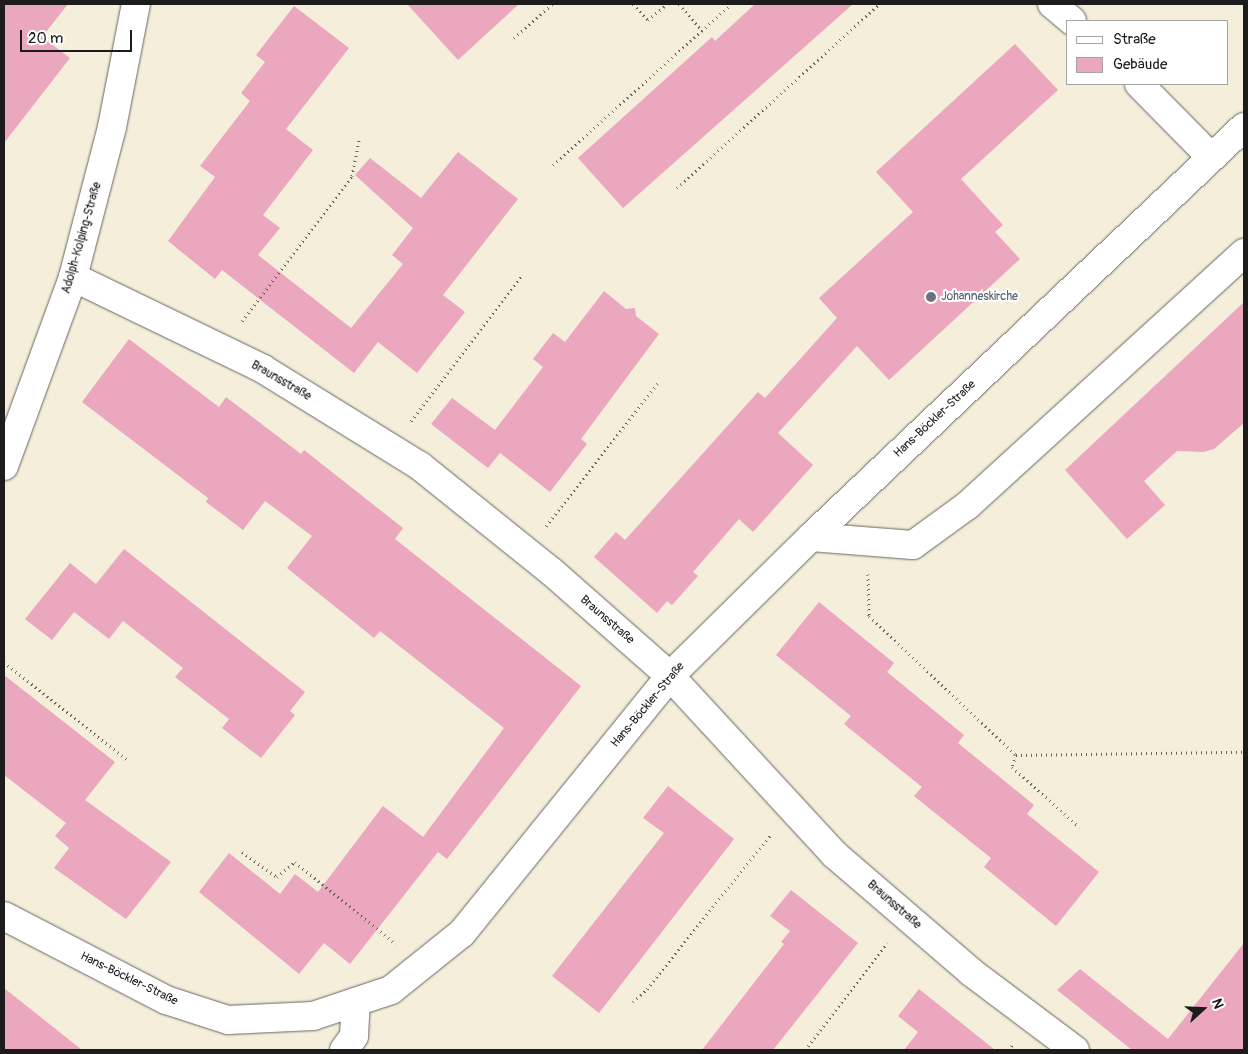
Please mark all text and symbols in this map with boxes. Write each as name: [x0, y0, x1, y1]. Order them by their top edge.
scale bar: [22, 20, 135, 52]
legend: [1066, 20, 1228, 85]
text: 20 m: [28, 29, 63, 48]
text: Straße: [1113, 30, 1156, 49]
text: Gebäude: [1113, 55, 1167, 74]
street label: Adolph-Kolping-Straße: [59, 181, 105, 295]
place label: Johanneskirche: [941, 290, 1018, 304]
marker: Johanneskirche: [925, 291, 937, 303]
street label: Braunsstraße: [248, 358, 314, 404]
street label: Hans-Böckler-Straße: [891, 377, 979, 461]
street label: Braunsstraße: [577, 593, 637, 647]
street label: Hans-Böckler-Straße: [608, 660, 688, 750]
street label: Braunsstraße: [864, 878, 924, 932]
street label: Hans-Böckler-Straße: [78, 949, 180, 1009]
north arrow: [1178, 984, 1228, 1034]
text: N: [1208, 996, 1227, 1011]

